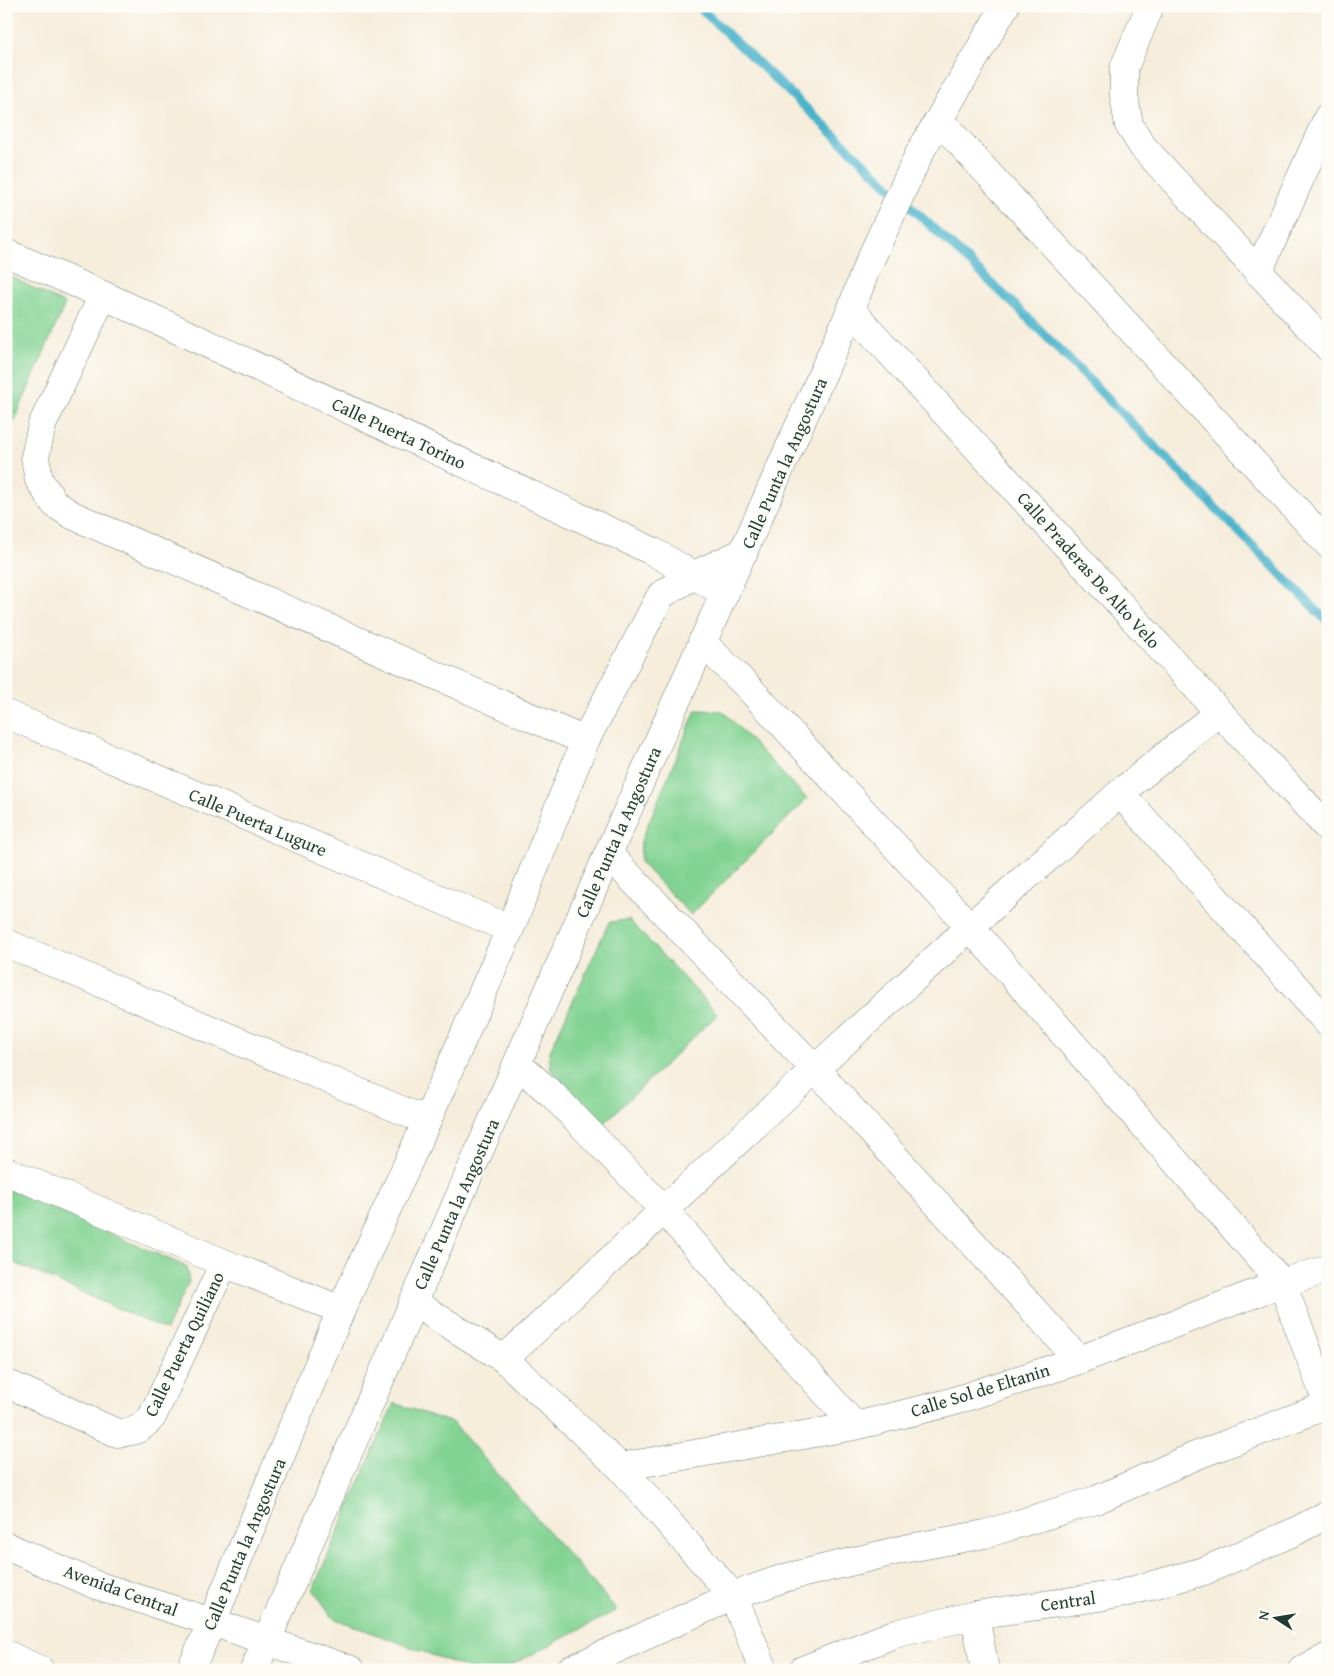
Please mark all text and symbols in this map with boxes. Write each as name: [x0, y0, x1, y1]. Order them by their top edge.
street label: Calle Punta la Angostura: [734, 373, 834, 553]
street label: Calle Puerta Torino: [327, 390, 471, 476]
street label: Calle Praderas De Alto Velo: [1011, 485, 1167, 655]
street label: Calle Punta la Angostura: [568, 742, 668, 922]
street label: Calle Puerta Lugure: [185, 781, 331, 863]
street label: Calle Punta la Angostura: [406, 1114, 506, 1294]
street label: Calle Puerta Quiliano: [137, 1267, 231, 1421]
street label: Calle Sol de Eltanin: [907, 1356, 1053, 1424]
street label: Calle Punta la Angostura: [195, 1453, 293, 1634]
street label: Avenida Central: [60, 1557, 182, 1623]
street label: Central: [1039, 1584, 1097, 1618]
north arrow: [1252, 1594, 1302, 1644]
text: N: [1253, 1608, 1274, 1622]

